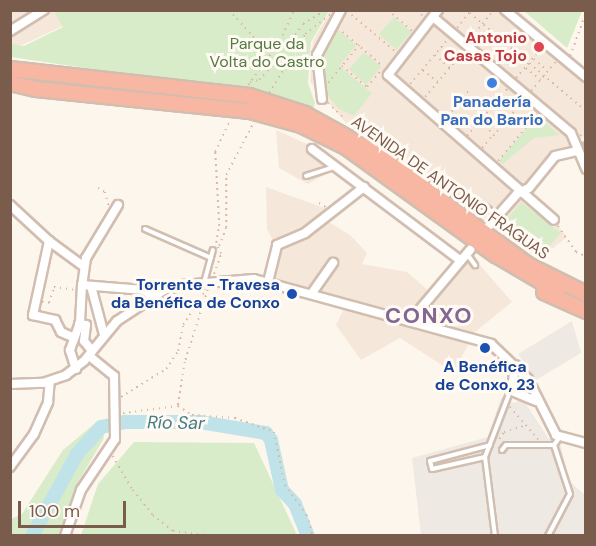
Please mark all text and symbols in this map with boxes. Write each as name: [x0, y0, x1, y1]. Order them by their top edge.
place label: Antonio Casas Tojo: [444, 28, 527, 66]
park label: Parque da Volta do Castro: [210, 34, 324, 72]
marker: Antonio Casas Tojo: [532, 40, 546, 54]
marker: Panadería Pan do Barrio: [485, 76, 499, 90]
place label: Panadería Pan do Barrio: [440, 92, 544, 130]
street label: AVENIDA DE ANTONIO FRAGUAS: [347, 112, 553, 264]
place label: Torrente - Travesa da Benéfica de Conxo: [111, 275, 280, 313]
marker: Torrente - Travesa da Benéfica de Conxo: [285, 287, 299, 301]
district label: CONXO: [385, 303, 473, 329]
marker: A Benéfica de Conxo, 23: [478, 341, 492, 355]
place label: A Benéfica de Conxo, 23: [435, 357, 535, 395]
water label: Río Sar: [147, 412, 205, 434]
scale bar: [21, 489, 129, 527]
text: 100 m: [29, 499, 80, 523]

